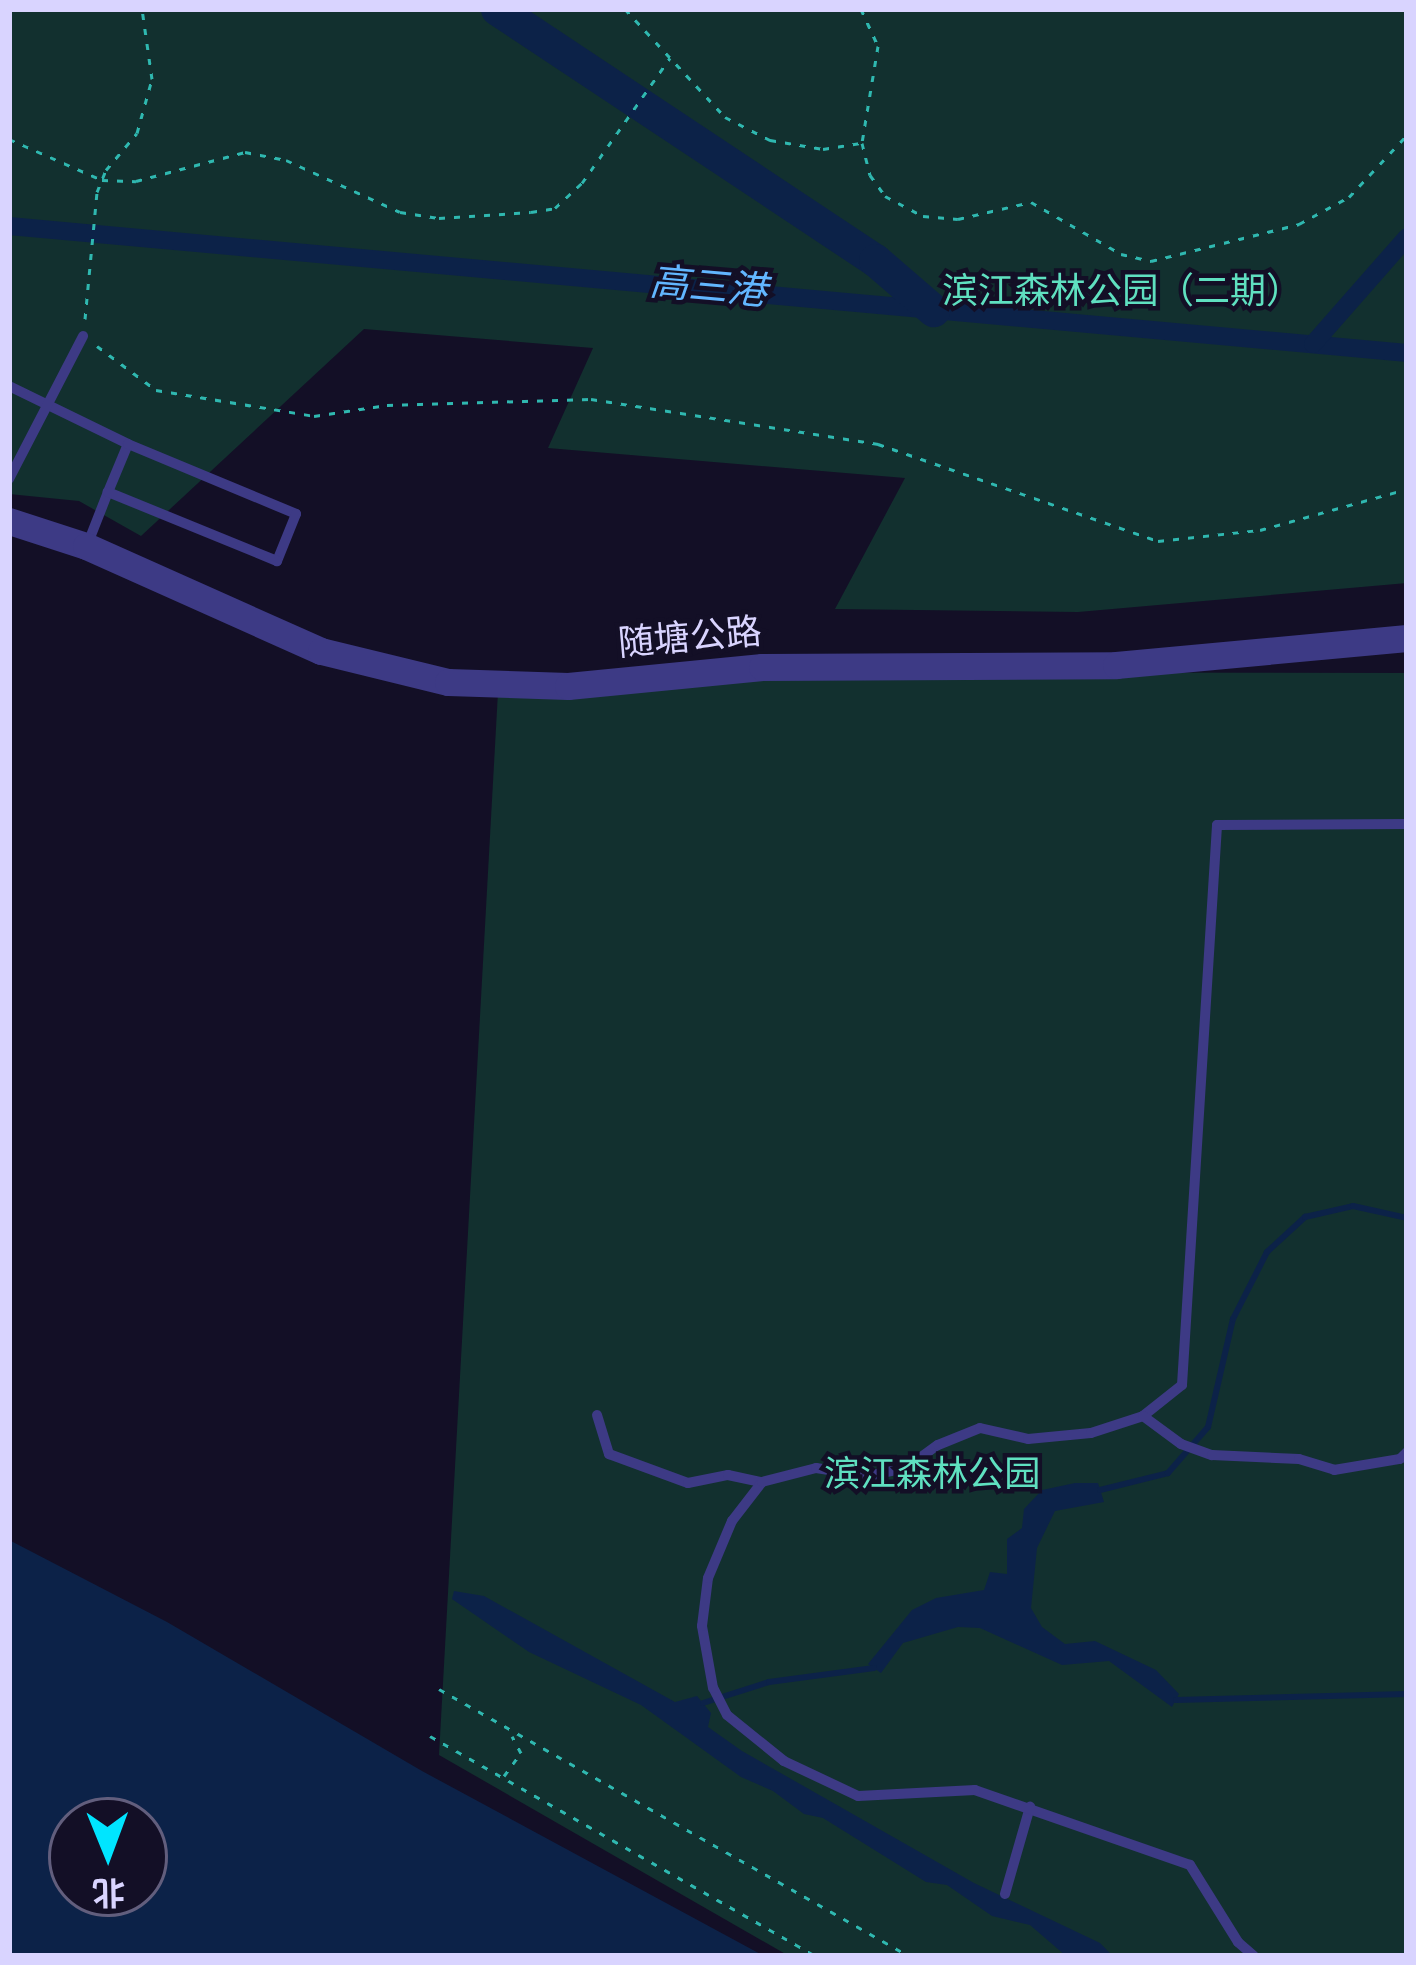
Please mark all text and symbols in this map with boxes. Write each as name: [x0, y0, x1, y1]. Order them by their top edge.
water label: 高三港: [648, 261, 768, 317]
park label: 滨江森林公园（二期）: [942, 271, 1302, 315]
street label: 随塘公路: [616, 611, 764, 667]
park label: 滨江森林公园: [824, 1454, 1040, 1498]
north arrow: [48, 1797, 168, 1917]
text: 北: [92, 1874, 125, 1907]

